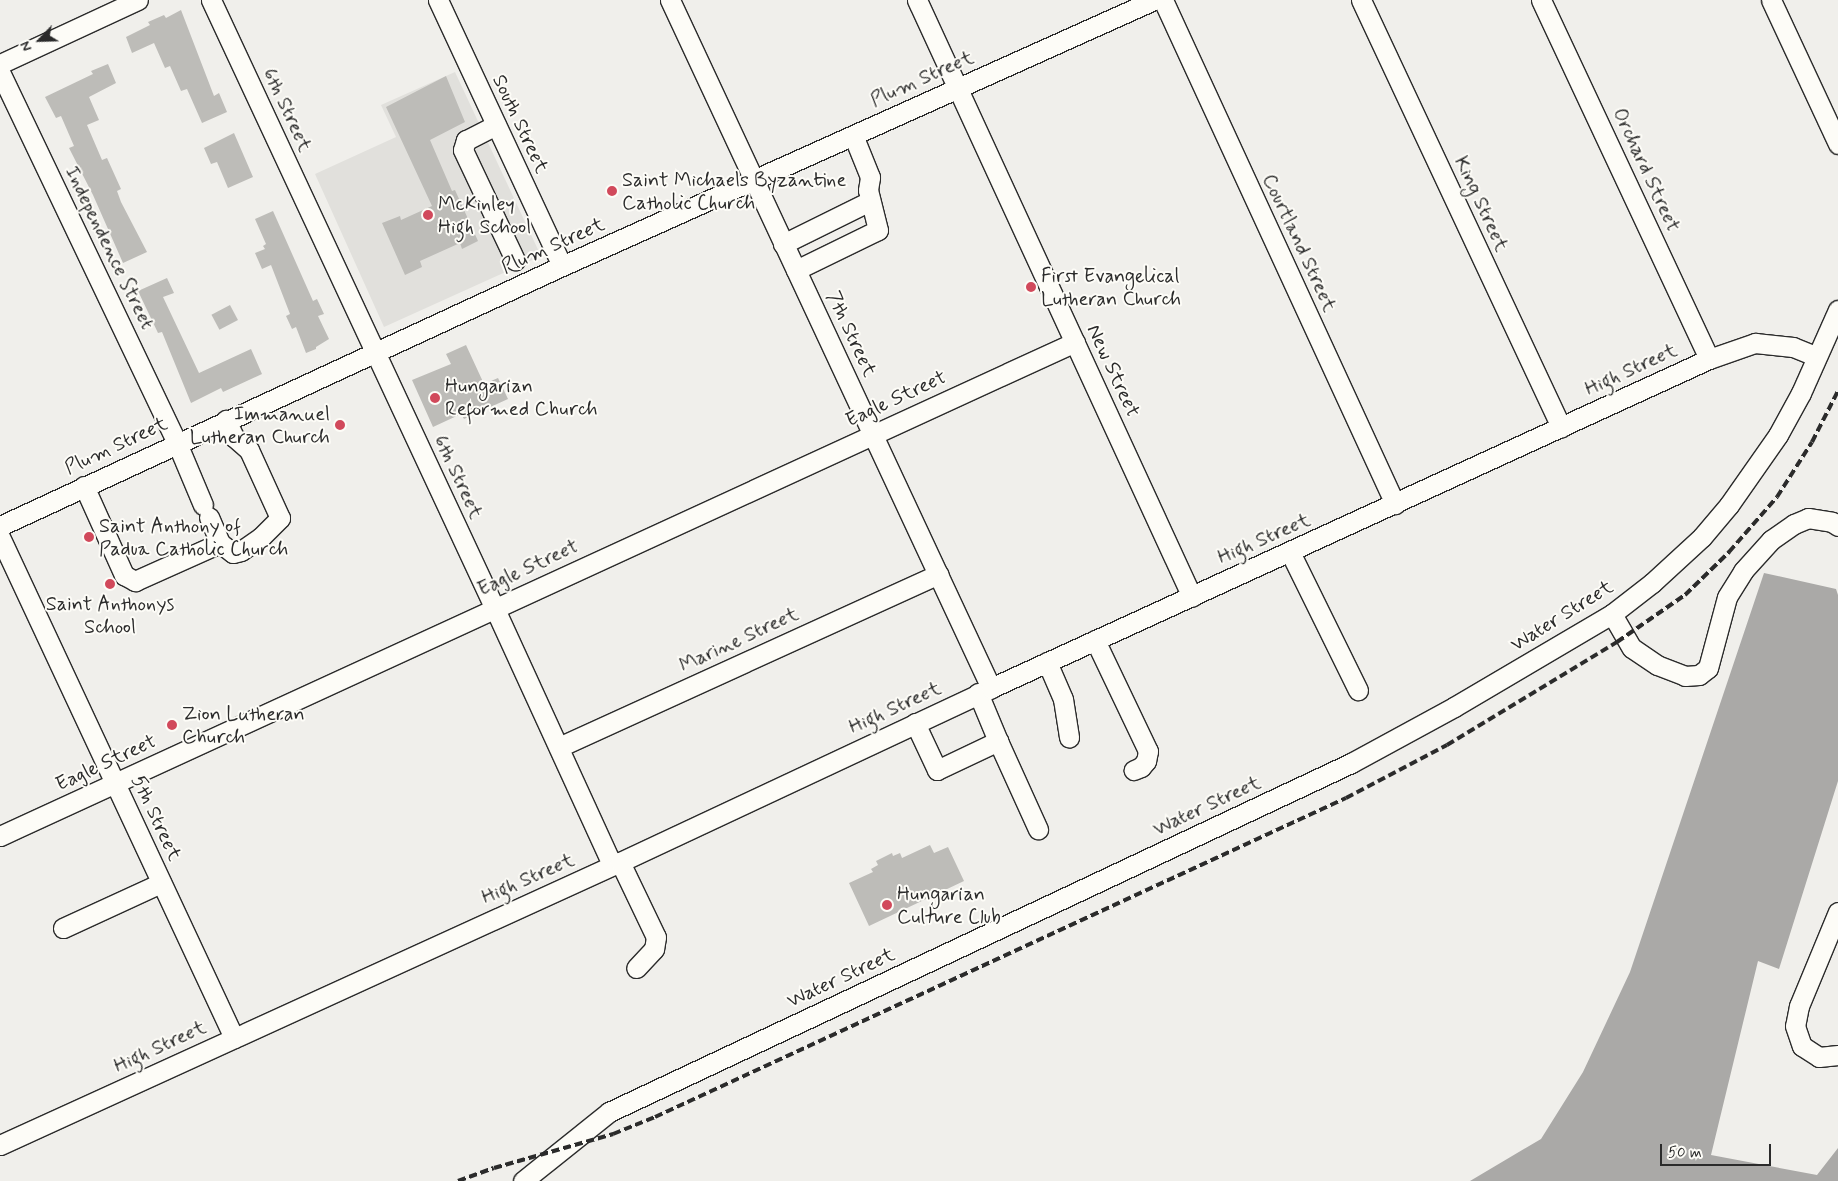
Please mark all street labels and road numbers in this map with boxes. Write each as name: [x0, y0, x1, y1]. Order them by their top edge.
street label: Plum Street: [867, 46, 977, 112]
street label: 6th Street: [257, 64, 317, 156]
street label: South Street: [487, 71, 553, 177]
street label: Orchard Street: [1607, 105, 1685, 235]
street label: King Street: [1449, 153, 1513, 255]
street label: Independence Street: [58, 161, 160, 335]
street label: Courtland Street: [1257, 170, 1341, 316]
street label: Plum Street: [498, 213, 608, 279]
street label: 7th Street: [821, 287, 881, 381]
street label: New Street: [1081, 321, 1145, 421]
street label: High Street: [1581, 338, 1681, 402]
street label: Eagle Street: [842, 365, 950, 433]
street label: Plum Street: [61, 412, 171, 480]
street label: 6th Street: [428, 431, 488, 523]
street label: High Street: [1214, 508, 1314, 570]
street label: Eagle Street: [474, 534, 582, 602]
street label: Water Street: [1506, 575, 1618, 657]
street label: Marine Street: [676, 602, 802, 678]
street label: High Street: [845, 676, 945, 740]
street label: Eagle Street: [52, 729, 160, 797]
street label: 5th Street: [126, 771, 186, 865]
street label: Water Street: [1149, 771, 1265, 841]
street label: High Street: [478, 848, 578, 910]
street label: Water Street: [783, 943, 899, 1013]
street label: High Street: [110, 1015, 210, 1079]

